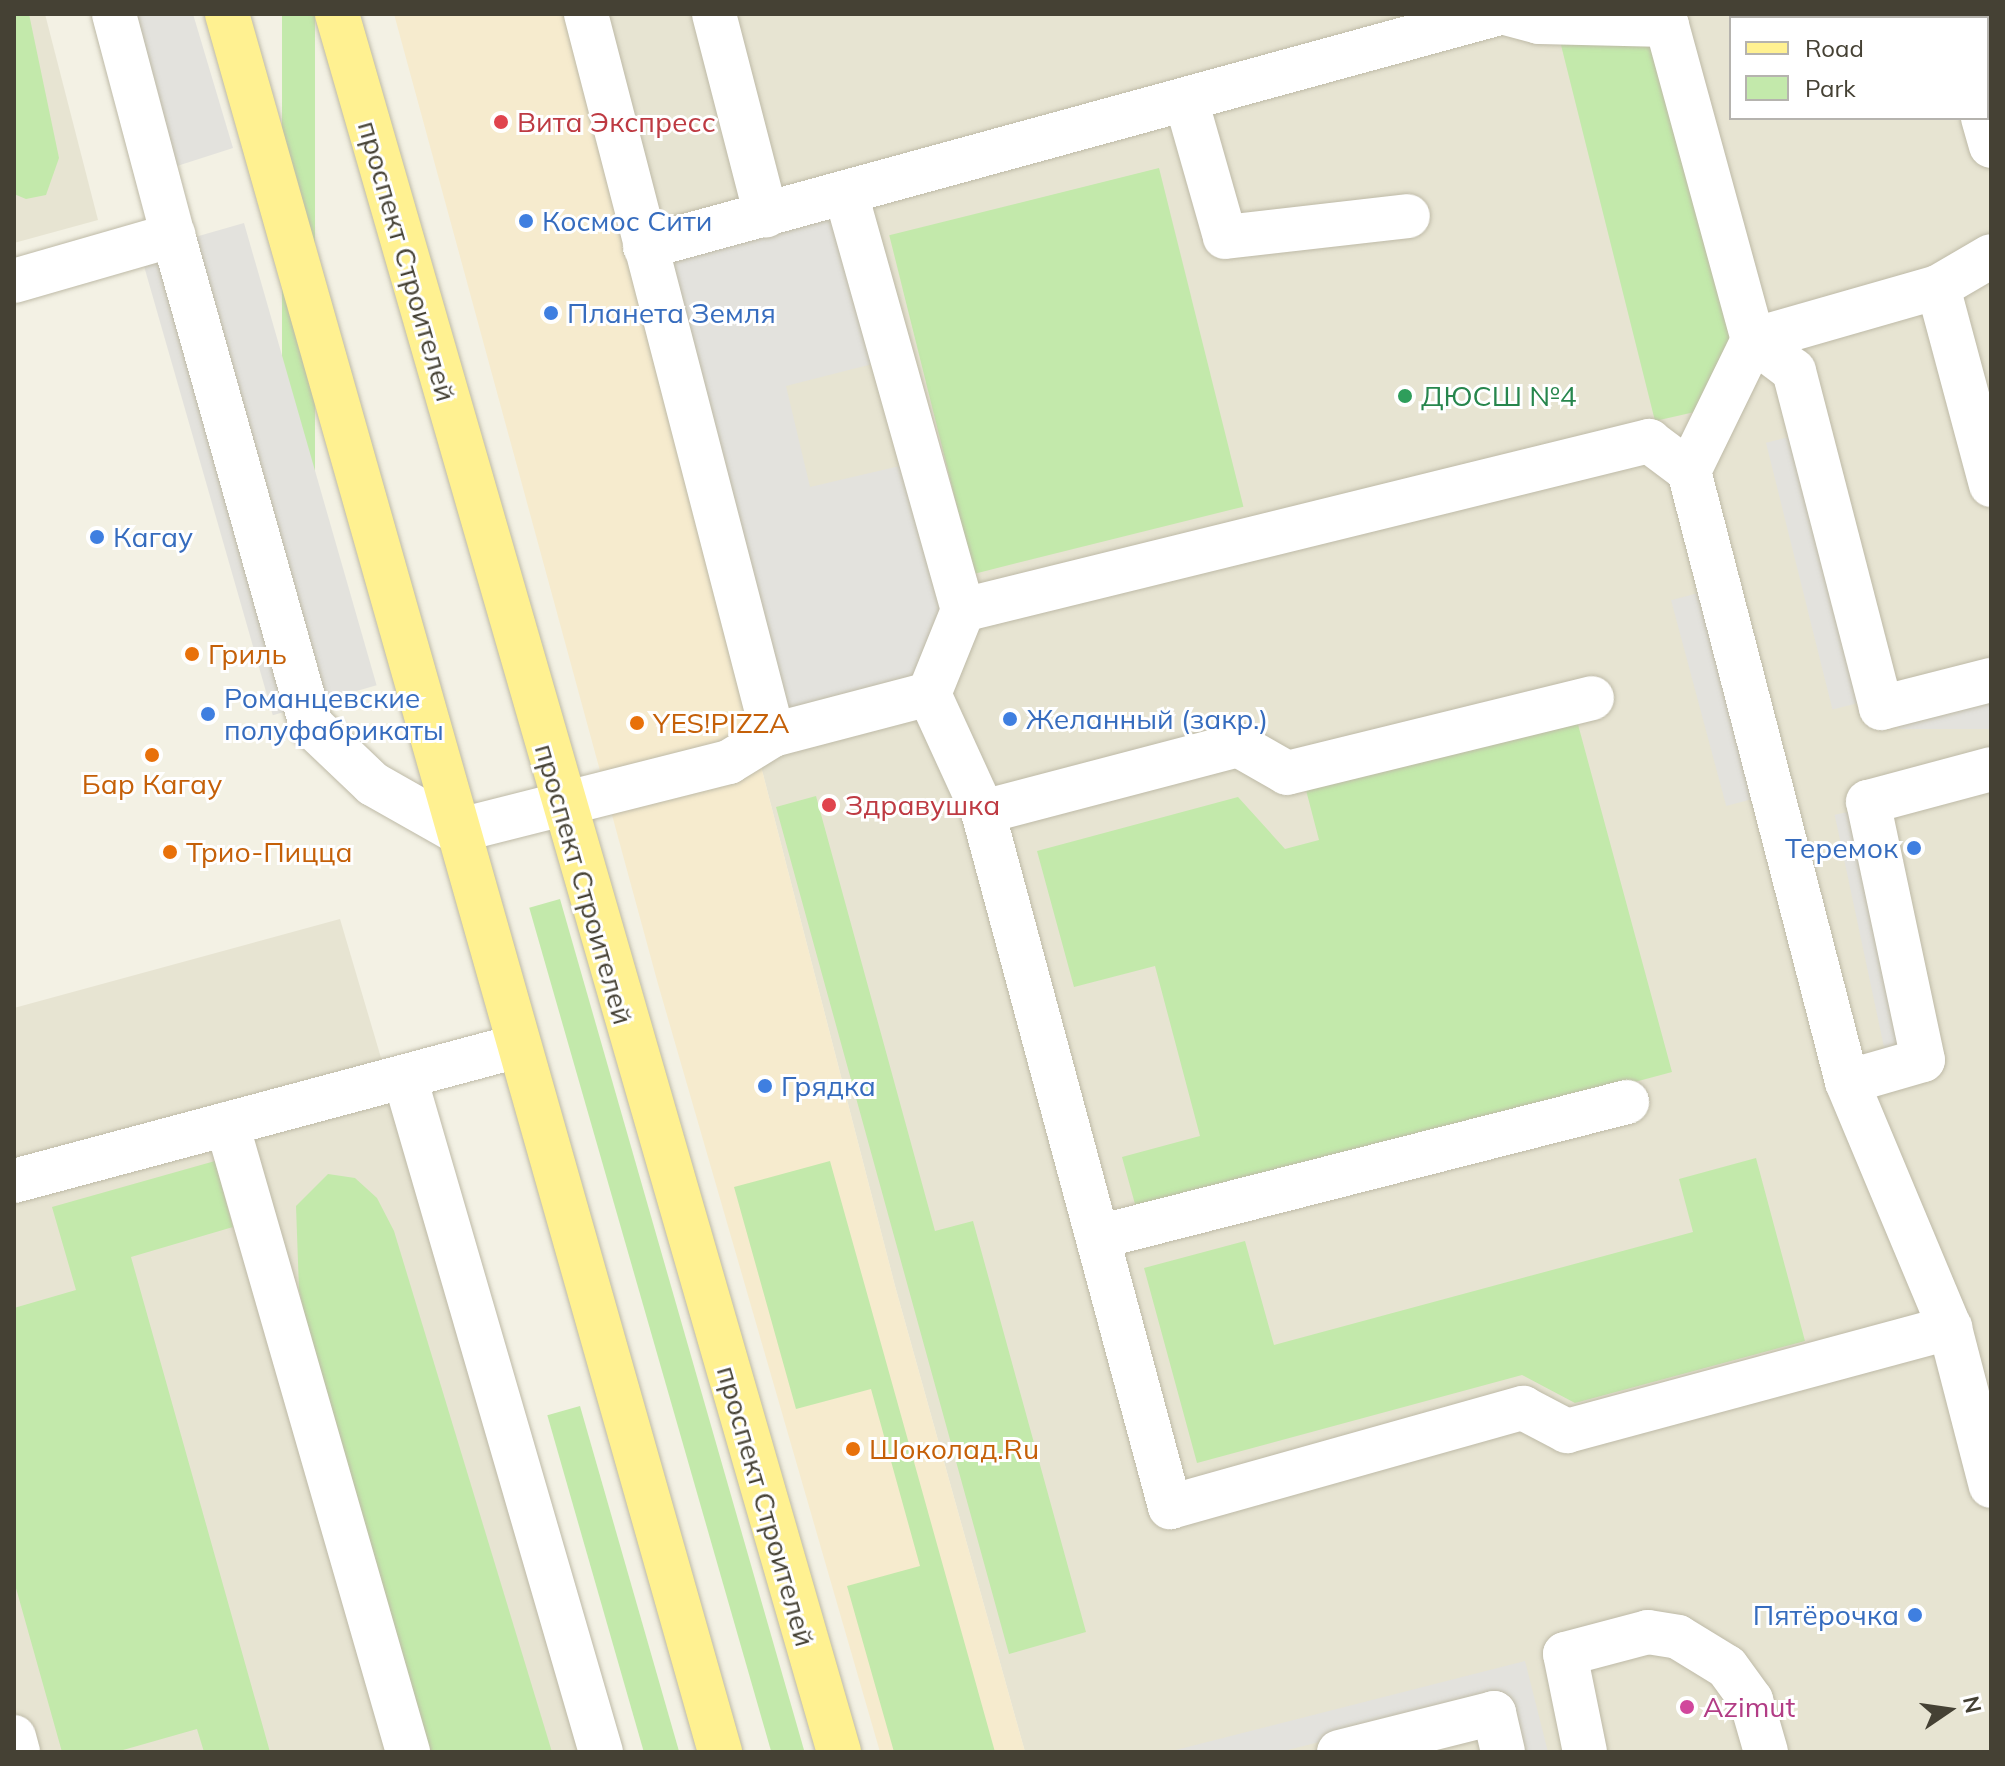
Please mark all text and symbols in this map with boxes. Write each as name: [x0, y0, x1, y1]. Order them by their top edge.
legend: [1729, 16, 1989, 120]
text: Road: [1805, 33, 1864, 63]
text: Park: [1805, 73, 1856, 103]
place label: Вита Экспресс: [517, 105, 716, 139]
marker: Вита Экспресс: [492, 113, 510, 131]
street label: проспект Строителей: [351, 117, 463, 405]
place label: Космос Сити: [542, 204, 712, 238]
marker: Космос Сити: [517, 212, 535, 230]
place label: Планета Земля: [567, 296, 776, 330]
marker: Планета Земля: [542, 304, 560, 322]
place label: ДЮСШ №4: [1421, 379, 1577, 413]
marker: ДЮСШ №4: [1396, 387, 1414, 405]
place label: Кагау: [113, 520, 193, 554]
marker: Кагау: [88, 528, 106, 546]
place label: Гриль: [208, 637, 287, 671]
marker: Гриль: [183, 645, 201, 663]
place label: Романцевские полуфабрикаты: [224, 681, 444, 747]
place label: Желанный (закр.): [1026, 702, 1268, 736]
marker: Романцевские полуфабрикаты: [199, 705, 217, 723]
place label: YES!PIZZA: [653, 706, 790, 740]
marker: Желанный (закр.): [1001, 710, 1019, 728]
marker: YES!PIZZA: [628, 714, 646, 732]
street label: проспект Строителей: [528, 740, 640, 1028]
marker: Бар Кагау: [143, 746, 161, 764]
place label: Бар Кагау: [82, 767, 222, 801]
place label: Здравушка: [845, 788, 1000, 822]
marker: Здравушка: [820, 796, 838, 814]
place label: Теремок: [1785, 831, 1898, 865]
place label: Трио-Пицца: [186, 835, 353, 869]
marker: Теремок: [1905, 839, 1923, 857]
marker: Трио-Пицца: [161, 843, 179, 861]
place label: Грядка: [781, 1069, 876, 1103]
marker: Грядка: [756, 1077, 774, 1095]
street label: проспект Строителей: [710, 1362, 822, 1650]
place label: Шоколад.Ru: [869, 1432, 1039, 1466]
marker: Шоколад.Ru: [844, 1440, 862, 1458]
place label: Пятёрочка: [1753, 1598, 1899, 1632]
marker: Пятёрочка: [1906, 1606, 1924, 1624]
north arrow: [1909, 1670, 1989, 1750]
place label: Azimut: [1703, 1690, 1795, 1724]
text: N: [1957, 1693, 1988, 1716]
marker: Azimut: [1678, 1698, 1696, 1716]

